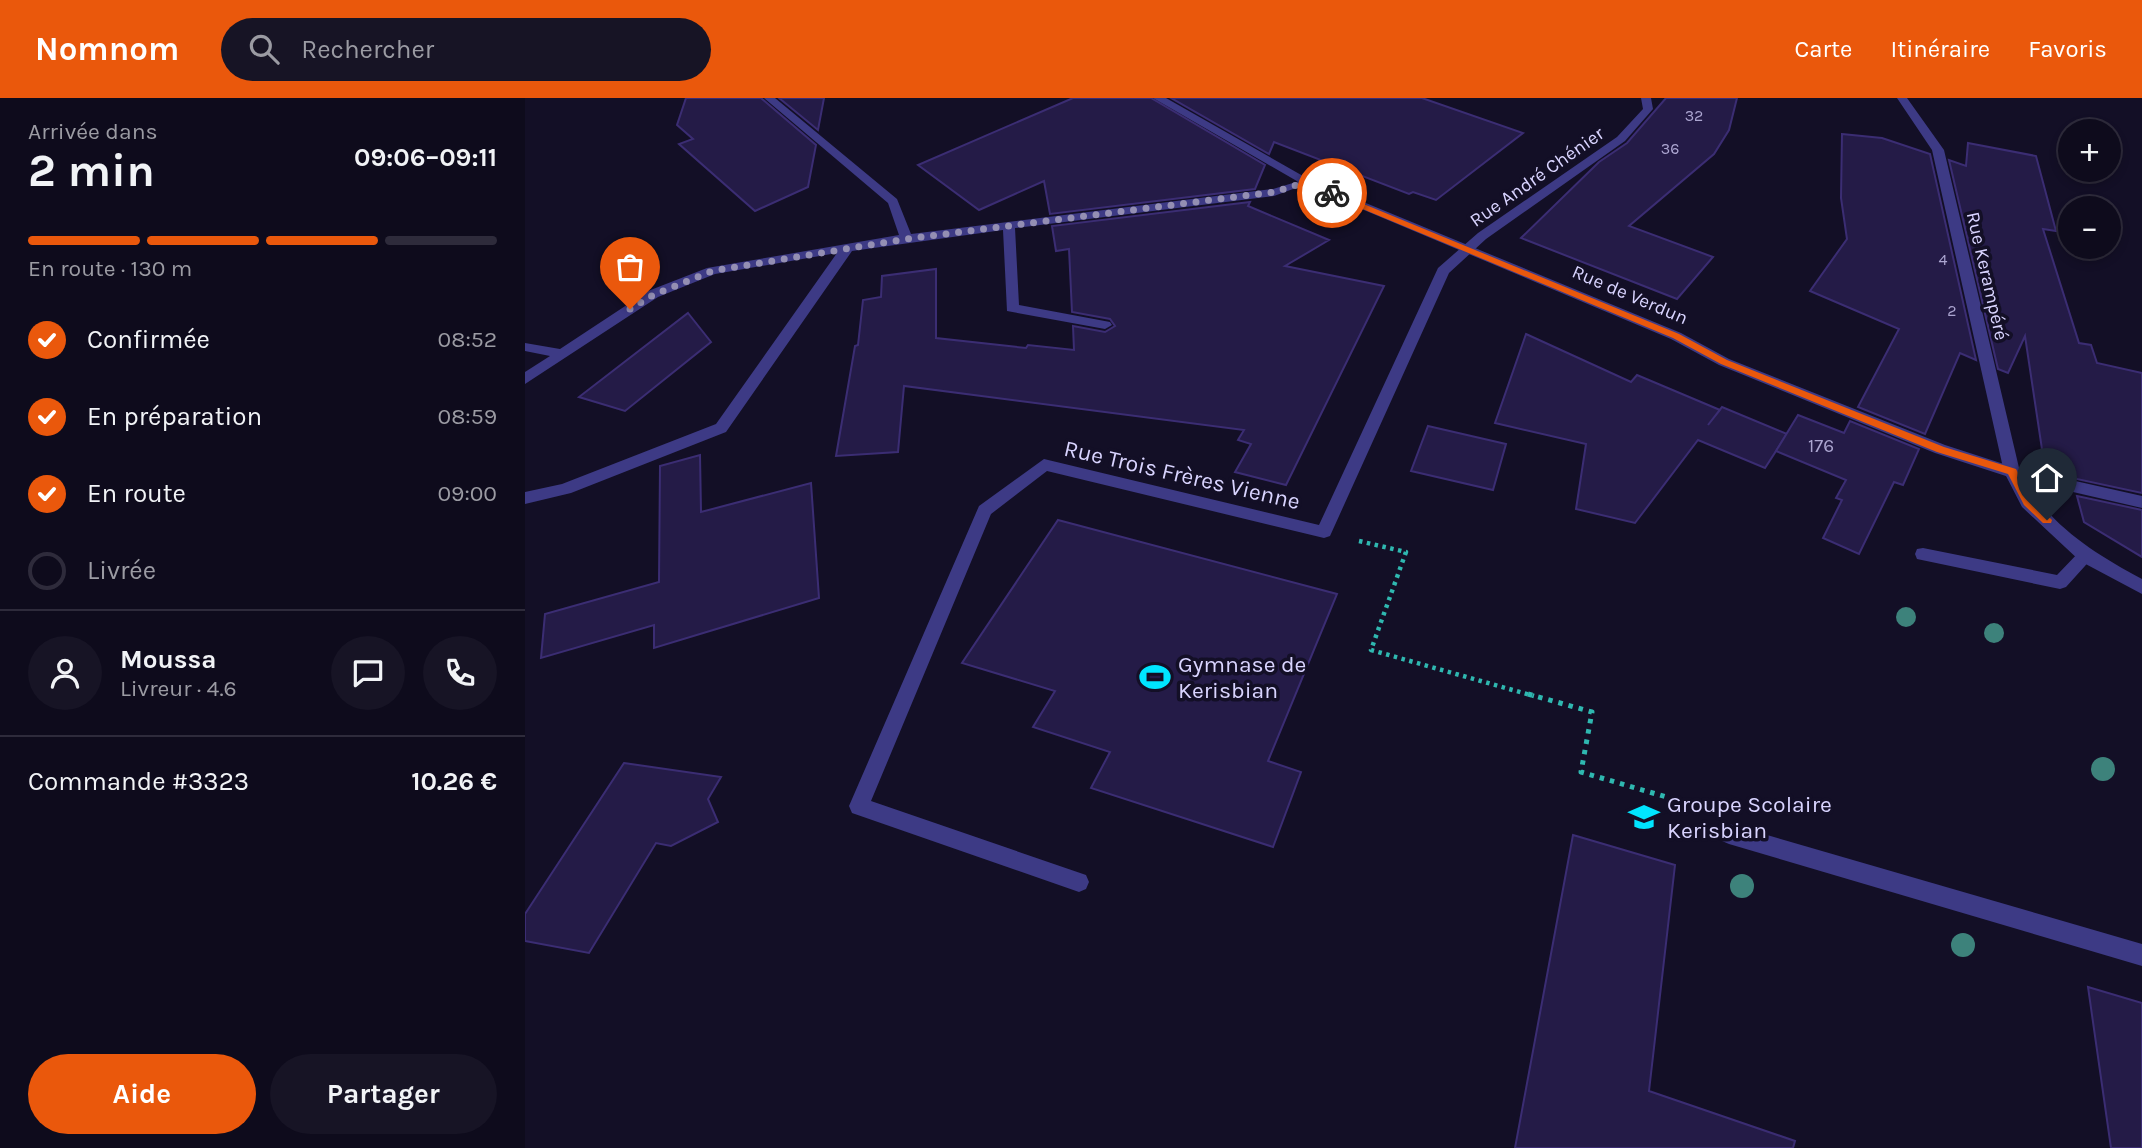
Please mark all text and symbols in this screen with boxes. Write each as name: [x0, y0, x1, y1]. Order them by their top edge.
search box: [221, 18, 711, 81]
text: Nomnom: [35, 30, 179, 68]
icon: search: [245, 30, 283, 68]
text: Rechercher: [301, 34, 434, 65]
text: Carte: [1794, 35, 1852, 63]
text: Itinéraire: [1890, 35, 1990, 63]
text: Favoris: [2028, 35, 2107, 63]
house number: 32: [1685, 106, 1703, 125]
text: Arrivée dans: [28, 118, 158, 145]
map controls: [2058, 119, 2121, 259]
button: +: [2058, 119, 2121, 182]
street label: Rue André Chénier: [1466, 122, 1608, 232]
house number: 36: [1661, 139, 1679, 158]
text: 09:06–09:11: [354, 142, 497, 173]
text: 2 min: [28, 144, 155, 198]
courier: [1297, 158, 1367, 228]
icon: bike: [1313, 174, 1351, 212]
button: −: [2058, 196, 2121, 259]
street label: Rue Kerampéré: [1962, 210, 2012, 342]
pin: [600, 237, 660, 309]
icon: bag: [611, 248, 649, 286]
house number: 4: [1939, 250, 1948, 269]
text: En route · 130 m: [28, 255, 192, 282]
street label: Rue de Verdun: [1569, 261, 1691, 329]
house number: 2: [1947, 301, 1957, 320]
icon: check: [28, 321, 66, 359]
text: Confirmée: [87, 324, 210, 355]
text: 08:52: [438, 326, 497, 353]
icon: check: [28, 398, 66, 436]
text: En préparation: [87, 401, 262, 432]
text: 08:59: [438, 403, 497, 430]
street label: Rue Trois Frères Vienne: [1061, 435, 1303, 515]
house number: 176: [1808, 435, 1834, 457]
pin: [2017, 448, 2077, 520]
icon: home: [2028, 459, 2066, 497]
icon: check: [28, 475, 66, 513]
text: En route: [87, 478, 186, 509]
text: 09:00: [437, 480, 497, 507]
text: Livrée: [87, 555, 156, 586]
button: person: [28, 636, 102, 710]
button: chat: [331, 636, 405, 710]
button: phone: [423, 636, 497, 710]
text: Moussa: [120, 644, 216, 675]
place label: Gymnase de Kerisbian: [1178, 651, 1306, 704]
sports icon: Gymnase de Kerisbian: [1138, 660, 1172, 694]
text: Livreur · 4.6: [120, 675, 237, 702]
text: Commande #3323: [28, 766, 249, 797]
text: 10.26 €: [411, 766, 497, 797]
place label: Groupe Scolaire Kerisbian: [1667, 791, 1832, 844]
school or university icon: Groupe Scolaire Kerisbian: [1627, 800, 1661, 834]
button: Aide: [28, 1054, 256, 1134]
button: Partager: [270, 1054, 497, 1134]

